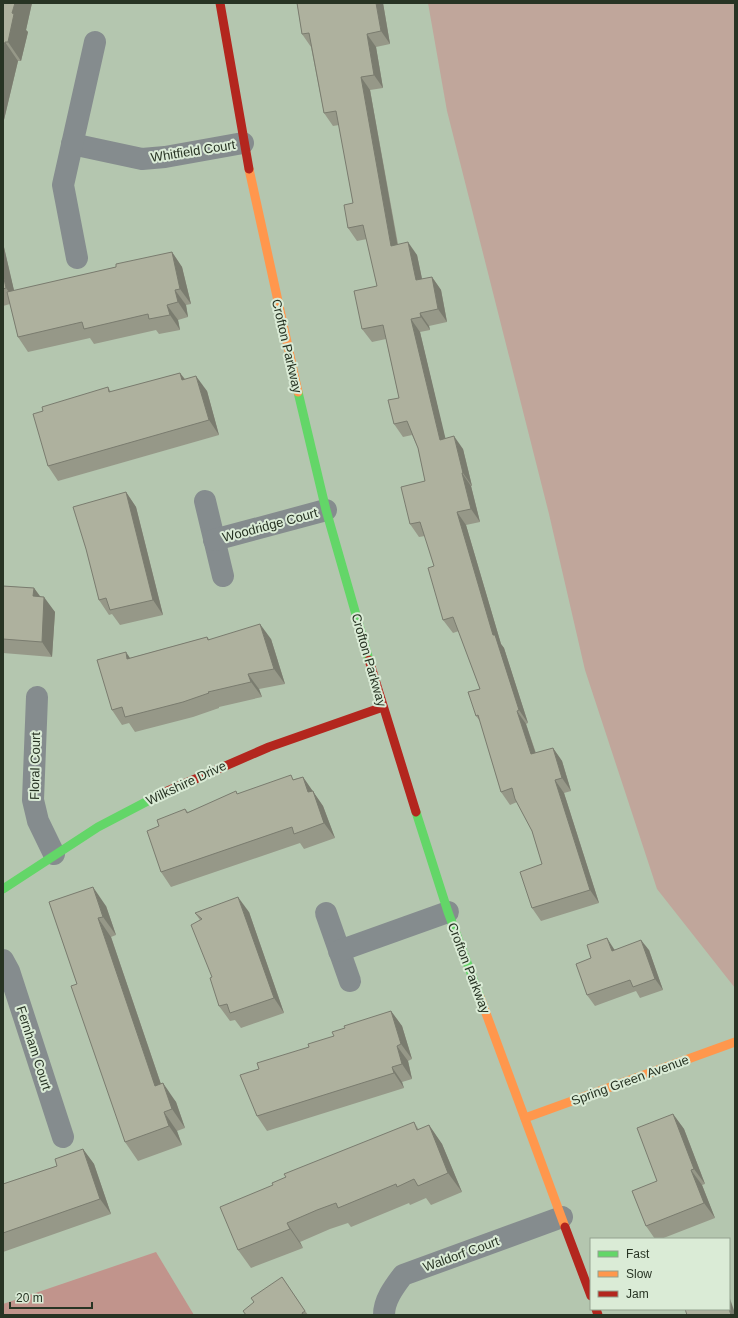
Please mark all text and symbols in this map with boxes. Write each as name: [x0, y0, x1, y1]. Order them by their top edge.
street label: Whitfield Court: [150, 137, 237, 165]
street label: Crofton Parkway: [269, 297, 305, 395]
street label: Woodridge Court: [221, 505, 320, 545]
street label: Crofton Parkway: [349, 612, 390, 709]
street label: Floral Court: [27, 732, 43, 800]
street label: Wilkshire Drive: [144, 758, 228, 808]
street label: Crofton Parkway: [445, 920, 493, 1016]
street label: Fernham Court: [13, 1004, 55, 1092]
street label: Spring Green Avenue: [569, 1052, 691, 1108]
street label: Waldorf Court: [421, 1233, 501, 1275]
legend: [590, 1238, 730, 1310]
text: Fast: [626, 1247, 650, 1261]
text: Slow: [626, 1267, 652, 1281]
scale bar: [10, 1284, 92, 1310]
text: Jam: [626, 1287, 649, 1301]
text: 20 m: [16, 1291, 43, 1305]

